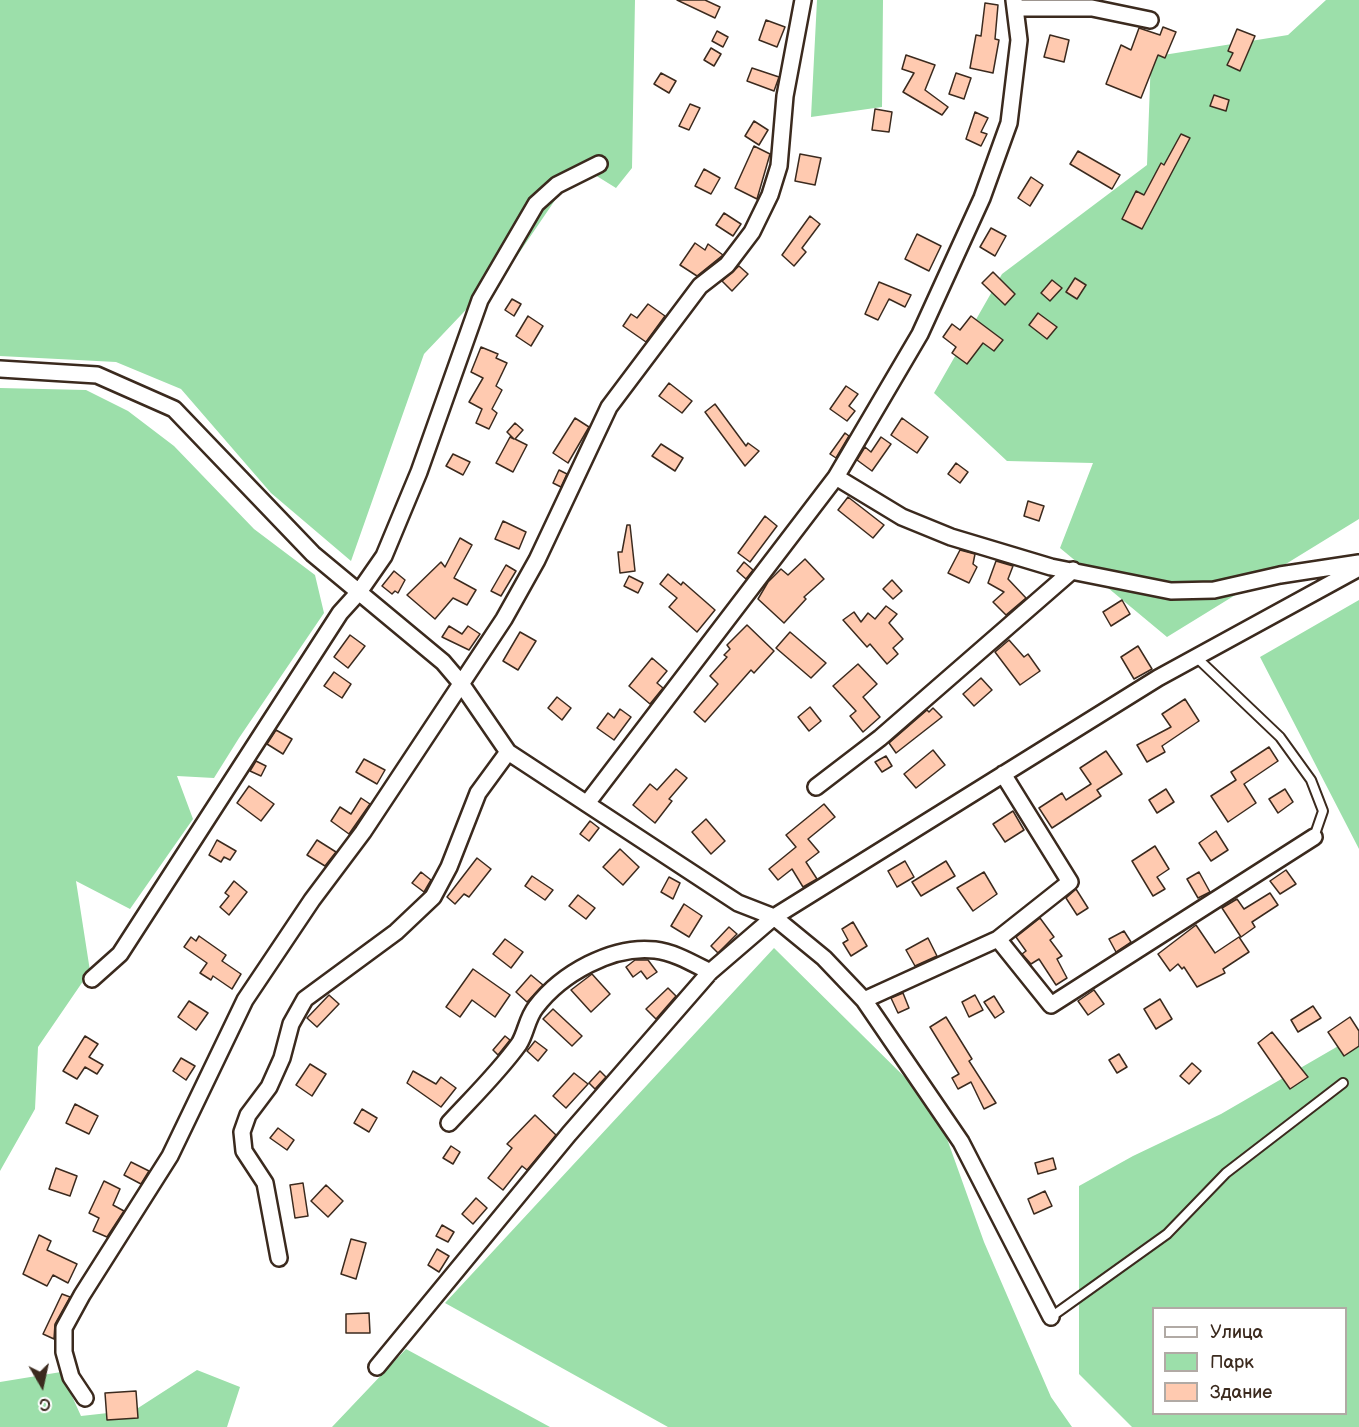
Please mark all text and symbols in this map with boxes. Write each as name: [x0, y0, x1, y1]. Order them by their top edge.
legend: [1152, 1307, 1347, 1415]
text: Улица: [1210, 1322, 1263, 1343]
text: Парк: [1210, 1352, 1254, 1373]
north arrow: [12, 1355, 72, 1415]
text: Здание: [1210, 1382, 1272, 1403]
text: С: [38, 1393, 52, 1414]

